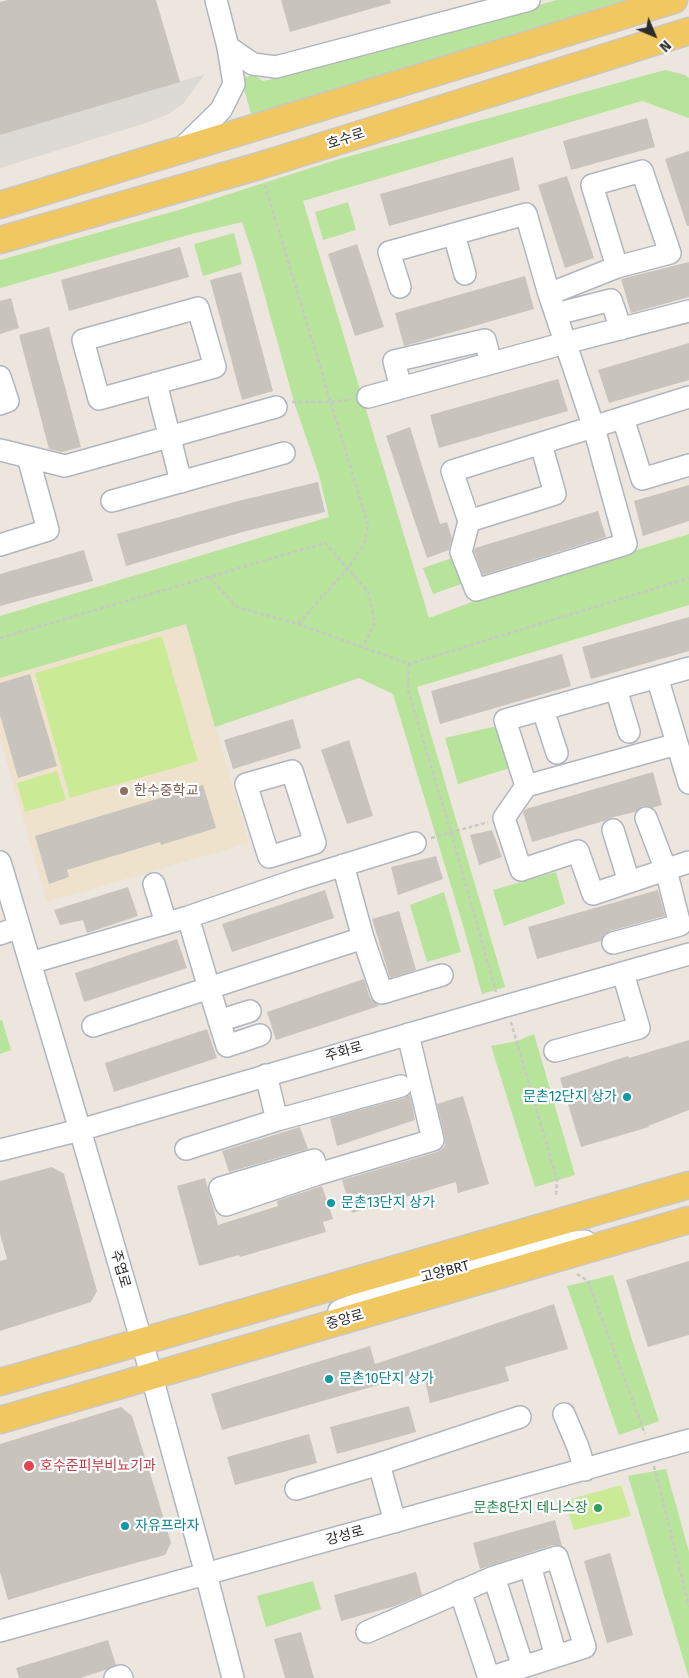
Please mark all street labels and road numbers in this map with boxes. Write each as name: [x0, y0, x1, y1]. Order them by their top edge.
street label: 호수로: [325, 125, 367, 153]
street label: 주화로: [323, 1039, 365, 1065]
street label: 주엽로: [107, 1248, 133, 1290]
street label: 고양BRT: [419, 1257, 471, 1287]
street label: 중앙로: [324, 1307, 366, 1333]
street label: 강성로: [324, 1523, 366, 1549]

